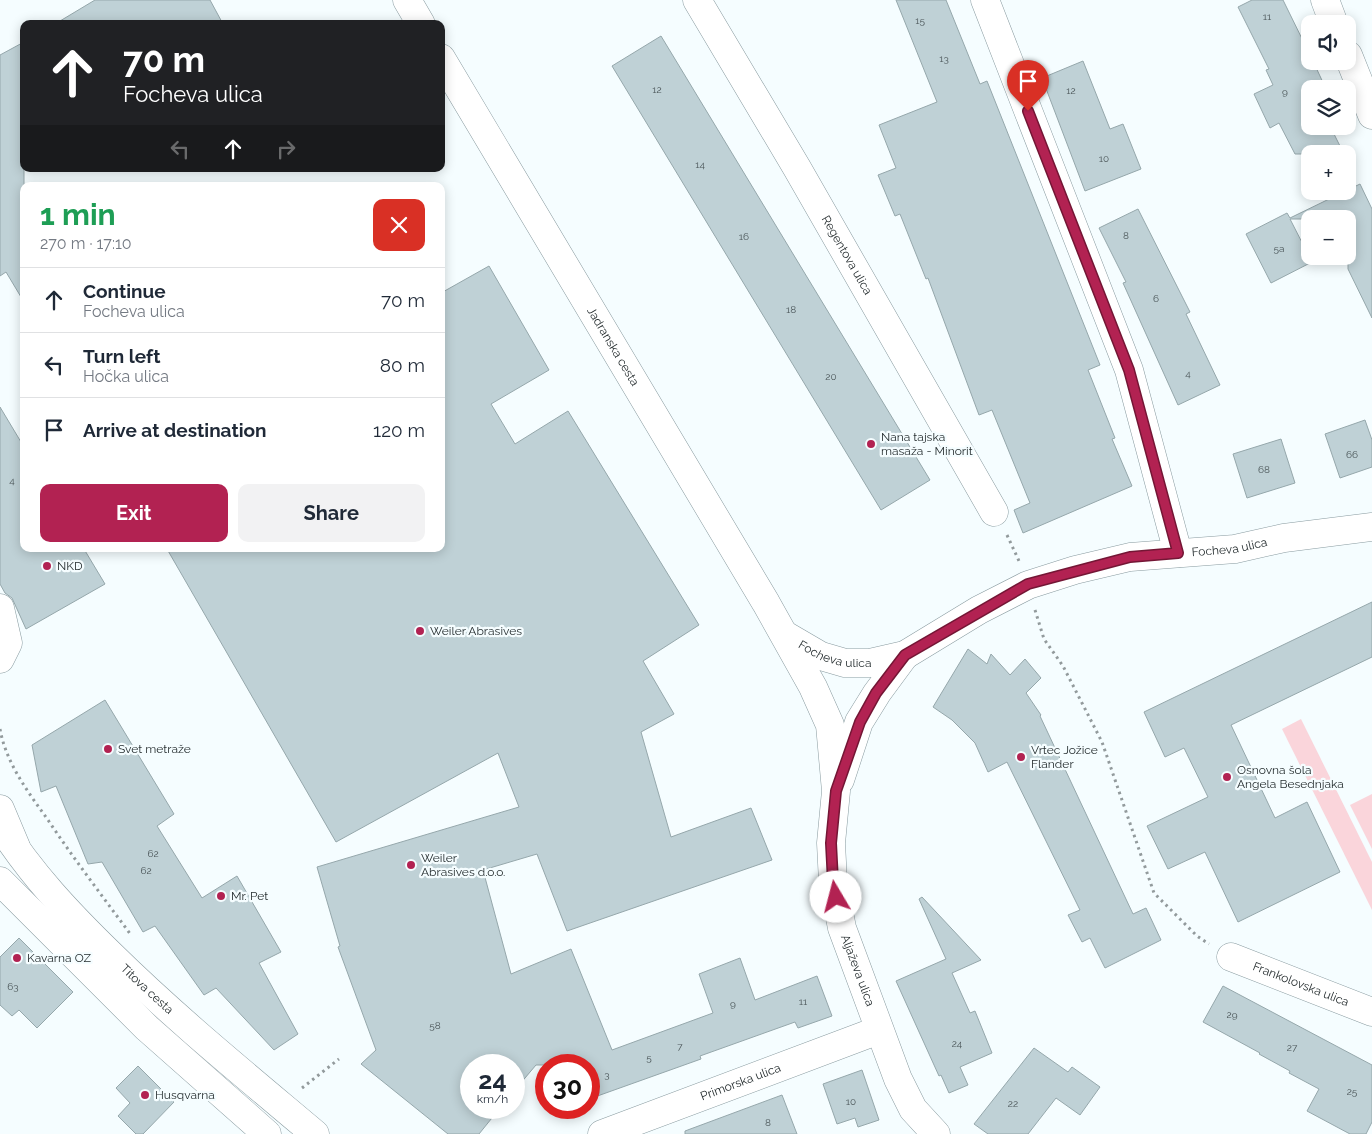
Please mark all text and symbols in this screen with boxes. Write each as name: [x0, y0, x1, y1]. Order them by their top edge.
house number: 11: [1263, 11, 1272, 22]
house number: 15: [915, 15, 925, 26]
map controls: [1301, 15, 1356, 265]
button: sound: [1301, 15, 1356, 70]
text: 70 m: [123, 39, 205, 80]
icon: ahead: [40, 40, 105, 105]
house number: 13: [939, 53, 949, 64]
pin: [1007, 60, 1049, 111]
icon: arrive: [1014, 67, 1042, 95]
button: layers: [1301, 80, 1356, 135]
text: Focheva ulica: [123, 81, 263, 107]
house number: 12: [652, 84, 662, 95]
house number: 12: [1066, 85, 1076, 96]
house number: 9: [1282, 86, 1288, 97]
icon: left: [166, 135, 194, 163]
icon: ahead: [219, 135, 247, 163]
icon: right: [272, 135, 300, 163]
button: +: [1301, 145, 1356, 200]
house number: 10: [1099, 153, 1109, 164]
house number: 14: [695, 159, 705, 170]
text: 1 min: [40, 197, 116, 232]
button: close: [373, 199, 425, 251]
button: −: [1301, 210, 1356, 265]
street label: Regentova ulica: [819, 213, 875, 297]
house number: 8: [1123, 230, 1129, 241]
house number: 16: [739, 231, 749, 242]
text: 270 m · 17:10: [40, 234, 132, 253]
house number: 5a: [1274, 243, 1284, 254]
text: Continue: [83, 280, 166, 302]
icon: ahead: [40, 286, 68, 314]
text: 70 m: [381, 289, 425, 311]
house number: 6: [1153, 293, 1159, 304]
text: Focheva ulica: [83, 302, 185, 321]
house number: 18: [786, 304, 796, 315]
street label: Jadranska cesta: [584, 305, 642, 388]
text: Turn left: [83, 345, 160, 367]
icon: left: [40, 351, 68, 379]
text: 80 m: [380, 354, 425, 376]
text: Hočka ulica: [83, 367, 169, 386]
house number: 4: [1185, 368, 1191, 379]
house number: 20: [825, 371, 837, 382]
icon: arrive: [40, 416, 68, 444]
text: Arrive at destination: [83, 419, 267, 441]
text: 120 m: [373, 419, 425, 441]
place label: Nana tajska masaža - Minorit: [881, 430, 973, 458]
marker: Nana tajska masaža - Minorit: [865, 438, 877, 450]
house number: 66: [1346, 449, 1358, 460]
house number: 68: [1258, 464, 1270, 475]
house number: 4: [9, 475, 15, 486]
button: Exit: [40, 484, 228, 542]
button: Share: [238, 484, 425, 542]
street label: Focheva ulica: [1191, 535, 1269, 559]
place label: NKD: [57, 559, 83, 573]
marker: NKD: [41, 560, 53, 572]
place label: Weiler Abrasives: [430, 624, 522, 638]
marker: Weiler Abrasives: [414, 625, 426, 637]
street label: Focheva ulica: [796, 637, 871, 670]
place label: Svet metraže: [118, 742, 191, 756]
marker: Svet metraže: [102, 743, 114, 755]
place label: Vrtec Jožice Flander: [1031, 743, 1098, 771]
marker: Vrtec Jožice Flander: [1015, 751, 1027, 763]
place label: Osnovna šola Angela Besednjaka: [1237, 763, 1344, 791]
marker: Osnovna šola Angela Besednjaka: [1221, 771, 1233, 783]
house number: 62: [147, 848, 159, 859]
place label: Weiler Abrasives d.o.o.: [421, 851, 505, 879]
marker: Weiler Abrasives d.o.o.: [405, 859, 417, 871]
house number: 62: [140, 865, 152, 876]
position arrow: [809, 870, 861, 922]
place label: Mr. Pet: [231, 889, 268, 903]
marker: Mr. Pet: [215, 890, 227, 902]
street label: Aljaževa ulica: [838, 933, 877, 1008]
place label: Kavarna OZ: [27, 951, 91, 965]
marker: Kavarna OZ: [11, 952, 23, 964]
street label: Frankolovska ulica: [1251, 959, 1351, 1009]
street label: Titova cesta: [118, 961, 176, 1017]
house number: 63: [7, 981, 19, 992]
house number: 11: [799, 996, 808, 1007]
house number: 9: [730, 998, 736, 1009]
house number: 29: [1226, 1009, 1238, 1020]
house number: 58: [429, 1020, 441, 1031]
house number: 24: [952, 1038, 963, 1049]
house number: 7: [677, 1041, 683, 1052]
house number: 27: [1287, 1042, 1298, 1053]
house number: 5: [646, 1052, 652, 1063]
speed limit sign: 30: [535, 1054, 600, 1119]
street label: Primorska ulica: [698, 1061, 783, 1103]
text: 24: [478, 1065, 507, 1095]
house number: 3: [604, 1069, 610, 1080]
house number: 25: [1347, 1086, 1358, 1097]
place label: Husqvarna: [155, 1088, 215, 1102]
marker: Husqvarna: [139, 1089, 151, 1101]
text: km/h: [477, 1092, 508, 1106]
house number: 10: [846, 1096, 856, 1107]
house number: 22: [1008, 1098, 1018, 1109]
house number: 8: [765, 1117, 771, 1128]

